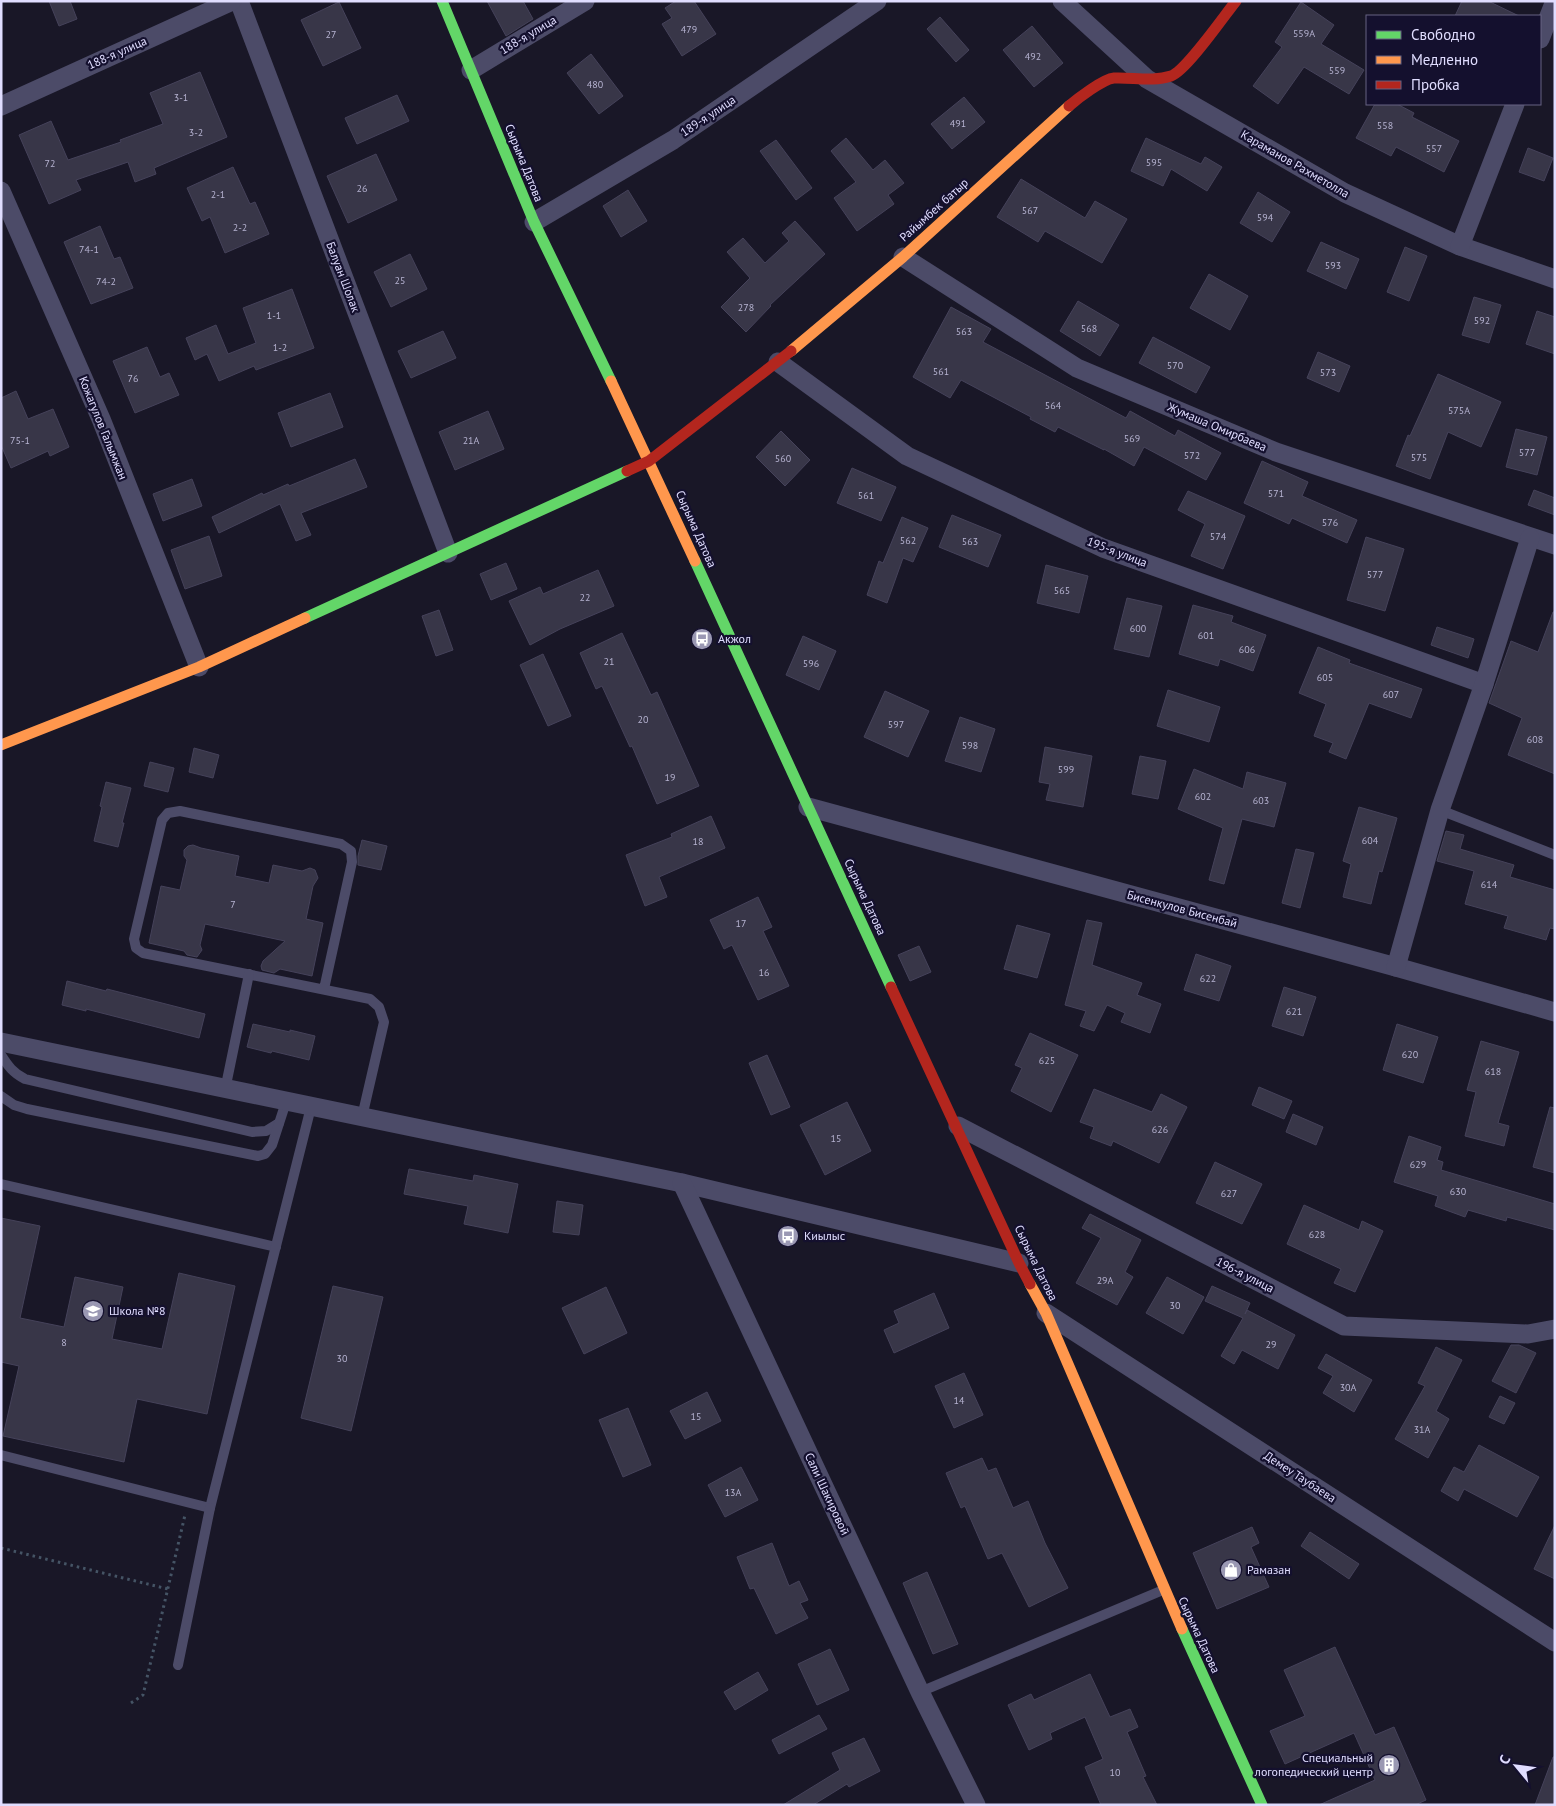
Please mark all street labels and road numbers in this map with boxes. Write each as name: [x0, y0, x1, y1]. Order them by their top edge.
street label: 188-я улица: [497, 12, 559, 57]
street label: 188-я улица: [85, 33, 149, 72]
street label: 189-я улица: [677, 92, 738, 140]
street label: Сырыма Датова: [502, 122, 547, 204]
street label: Караманов Рахметолла: [1238, 126, 1352, 201]
street label: Райымбек батыр: [896, 175, 971, 244]
street label: Балуан Шолак: [323, 239, 364, 314]
street label: Кожагулов Галымжан: [76, 374, 131, 482]
street label: Жумаша Омирбаева: [1164, 398, 1269, 454]
street label: Сырыма Датова: [673, 488, 720, 570]
street label: 195-я улица: [1085, 533, 1149, 570]
street label: Сырыма Датова: [841, 856, 890, 937]
street label: Бисенкулов Бисенбай: [1125, 887, 1239, 930]
street label: Сырыма Датова: [1012, 1222, 1061, 1303]
street label: 196-я улица: [1214, 1253, 1277, 1296]
street label: Демеу Таубаева: [1261, 1448, 1339, 1505]
street label: Сали Шакировой: [802, 1450, 853, 1537]
street label: Сырыма Датова: [1175, 1594, 1224, 1675]

